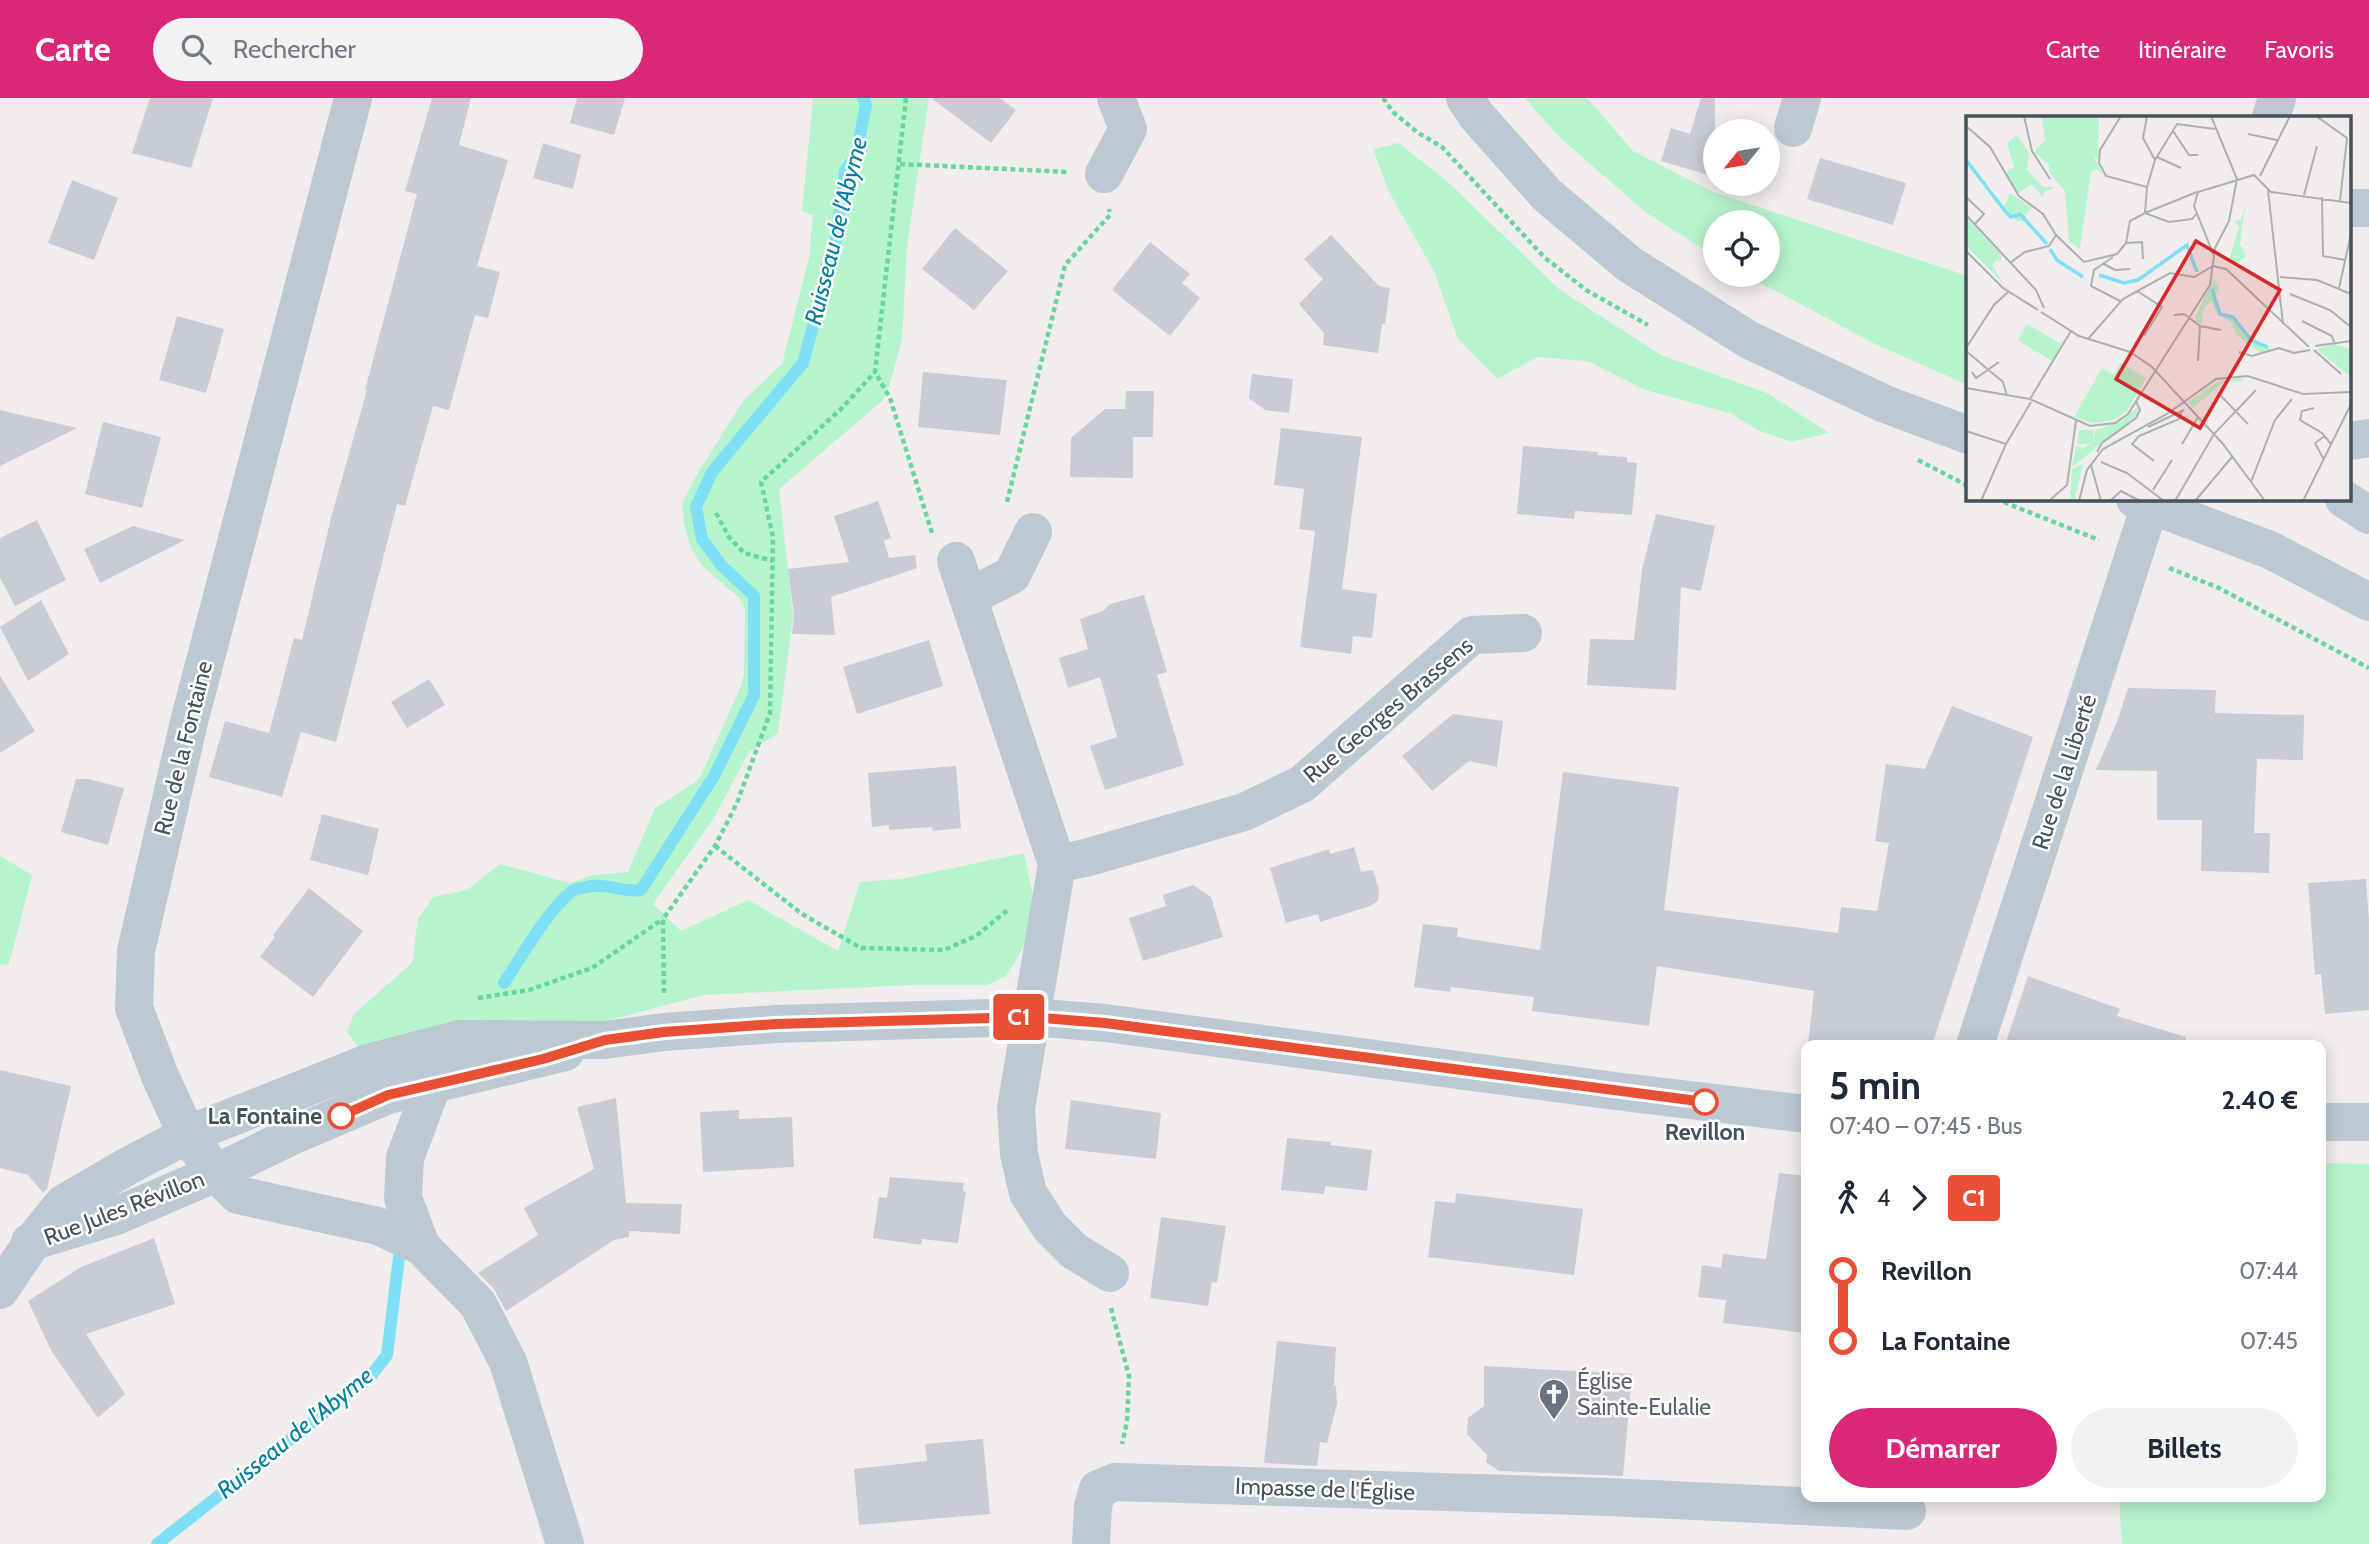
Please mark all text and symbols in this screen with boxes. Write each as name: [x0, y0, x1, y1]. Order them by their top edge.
search box: [153, 18, 643, 81]
text: Carte: [35, 29, 111, 69]
icon: search: [177, 30, 215, 68]
text: Rechercher: [233, 33, 356, 65]
text: Carte: [2046, 35, 2100, 64]
text: Itinéraire: [2138, 35, 2226, 64]
text: Favoris: [2264, 35, 2334, 64]
inset map: [1966, 116, 2352, 500]
north arrow: [1703, 119, 1780, 196]
map controls: [1703, 119, 1780, 287]
water label: Ruisseau de l'Abyme: [798, 134, 873, 328]
button: locate: [1703, 210, 1780, 287]
street label: Rue Georges Brassens: [1298, 631, 1478, 789]
street label: Rue de la Fontaine: [148, 658, 218, 838]
street label: Rue de la Liberté: [2026, 691, 2102, 853]
line badge: C1: [988, 994, 1050, 1040]
text: C1: [1007, 1002, 1031, 1031]
text: 5 min: [1829, 1062, 1921, 1109]
text: 2.40 €: [2221, 1084, 2298, 1116]
marker: Revillon: [1692, 1089, 1718, 1115]
place label: La Fontaine: [208, 1102, 322, 1130]
marker: La Fontaine: [328, 1103, 354, 1129]
text: 07:40 – 07:45 · Bus: [1829, 1112, 2022, 1140]
place label: Revillon: [1665, 1118, 1745, 1146]
street label: Rue Jules Révillon: [40, 1165, 208, 1251]
icon: walk: [1829, 1179, 1867, 1217]
icon: forward: [1900, 1179, 1938, 1217]
text: C1: [1962, 1183, 1986, 1212]
text: 4: [1877, 1184, 1890, 1212]
text: Revillon: [1881, 1255, 1972, 1287]
text: 07:44: [2239, 1257, 2298, 1285]
text: La Fontaine: [1881, 1325, 2010, 1357]
text: 07:45: [2240, 1327, 2298, 1355]
water label: Ruisseau de l'Abyme: [211, 1361, 379, 1504]
place label: Église Sainte-Eulalie: [1577, 1366, 1711, 1421]
church icon: Église Sainte-Eulalie: [1537, 1377, 1571, 1421]
button: Démarrer: [1829, 1408, 2057, 1488]
button: Billets: [2071, 1408, 2298, 1488]
street label: Impasse de l'Église: [1235, 1471, 1416, 1506]

